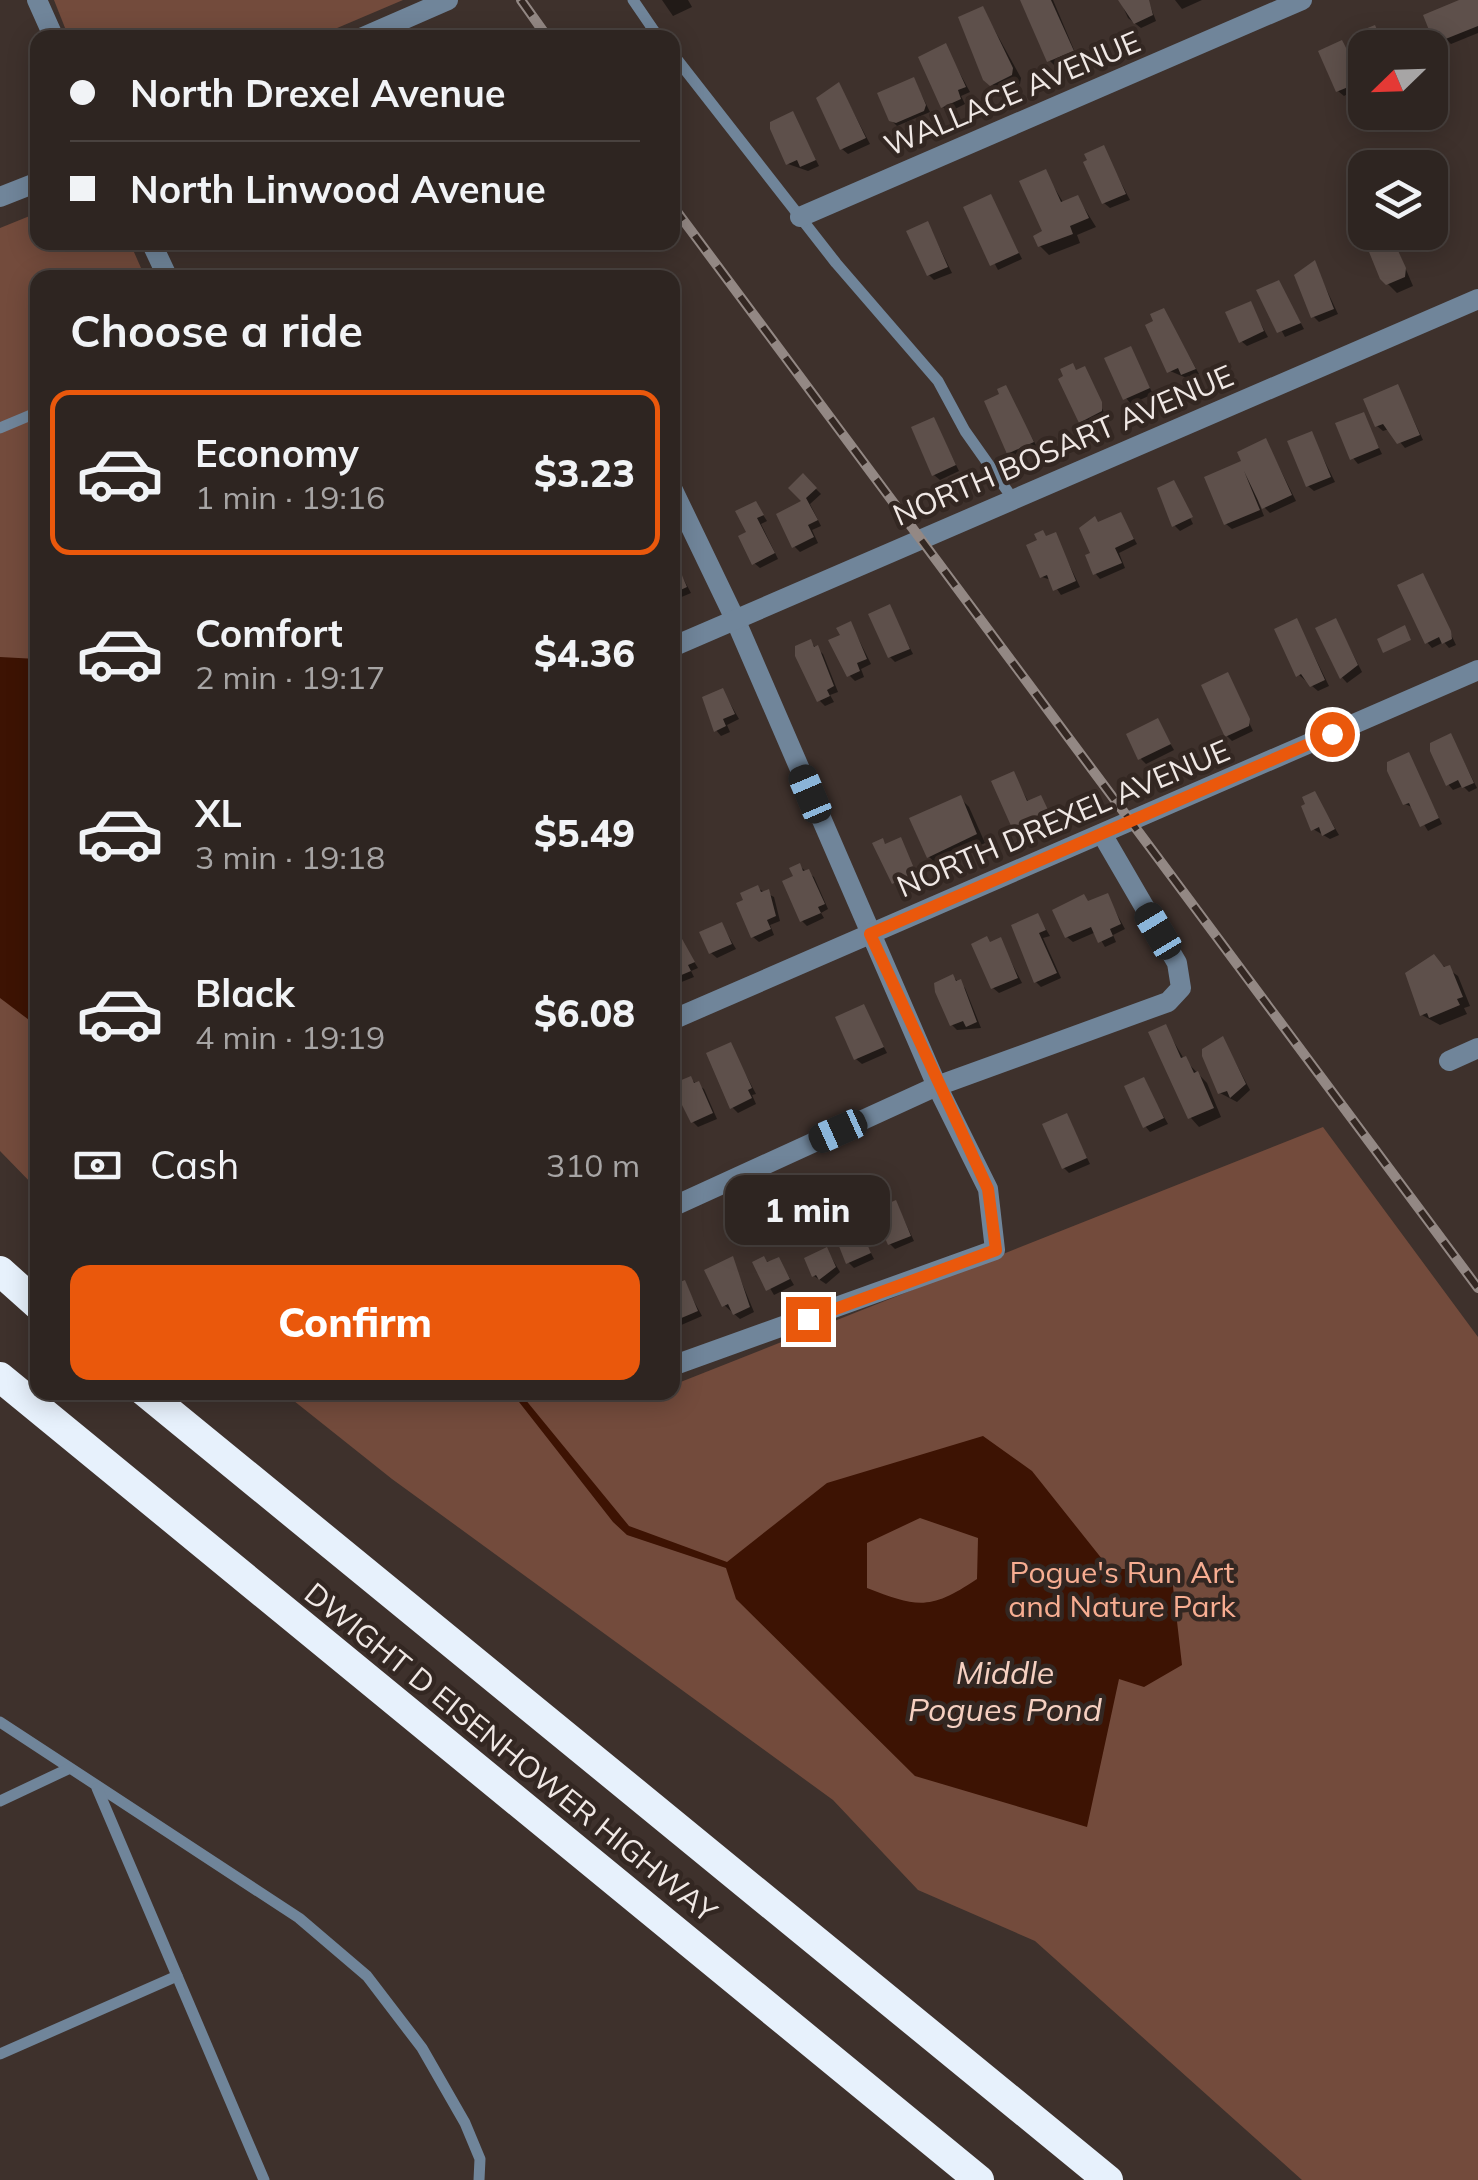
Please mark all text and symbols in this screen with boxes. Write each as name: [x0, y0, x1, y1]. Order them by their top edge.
street label: WALLACE AVENUE: [878, 22, 1146, 164]
north arrow: [1348, 30, 1448, 130]
map controls: [1348, 30, 1448, 250]
text: North Drexel Avenue: [130, 69, 506, 117]
button: layers: [1348, 150, 1448, 250]
text: North Linwood Avenue: [130, 165, 546, 213]
text: Choose a ride: [70, 302, 363, 358]
street label: NORTH BOSART AVENUE: [887, 356, 1239, 534]
icon: car: [75, 428, 165, 518]
text: Economy: [195, 429, 359, 477]
text: $3.23: [534, 449, 635, 497]
text: 1 min · 19:16: [195, 477, 385, 517]
icon: car: [75, 608, 165, 698]
text: Comfort: [195, 609, 343, 657]
text: $4.36: [534, 629, 635, 677]
text: 2 min · 19:17: [195, 657, 385, 697]
route start: [1310, 712, 1355, 757]
street label: NORTH DREXEL AVENUE: [891, 731, 1235, 905]
car: [784, 761, 836, 827]
icon: car: [75, 788, 165, 878]
text: XL: [195, 789, 242, 837]
text: $5.49: [534, 809, 635, 857]
text: 3 min · 19:18: [195, 837, 385, 877]
car: [1130, 898, 1186, 964]
icon: car: [75, 968, 165, 1058]
text: Black: [195, 969, 295, 1017]
text: $6.08: [534, 989, 635, 1037]
text: 4 min · 19:19: [195, 1017, 385, 1057]
car: [804, 1105, 872, 1157]
icon: cash: [70, 1138, 125, 1193]
text: Cash: [150, 1141, 239, 1189]
text: 310 m: [546, 1145, 640, 1185]
callout: 1 min: [726, 1174, 890, 1244]
text: 1 min: [765, 1190, 850, 1230]
button: Confirm: [70, 1265, 640, 1380]
route end: [786, 1297, 831, 1342]
park label: Pogue's Run Art and Nature Park: [1008, 1553, 1236, 1625]
street label: DWIGHT D EISENHOWER HIGHWAY: [297, 1574, 725, 1931]
water label: Middle Pogues Pond: [908, 1652, 1103, 1729]

